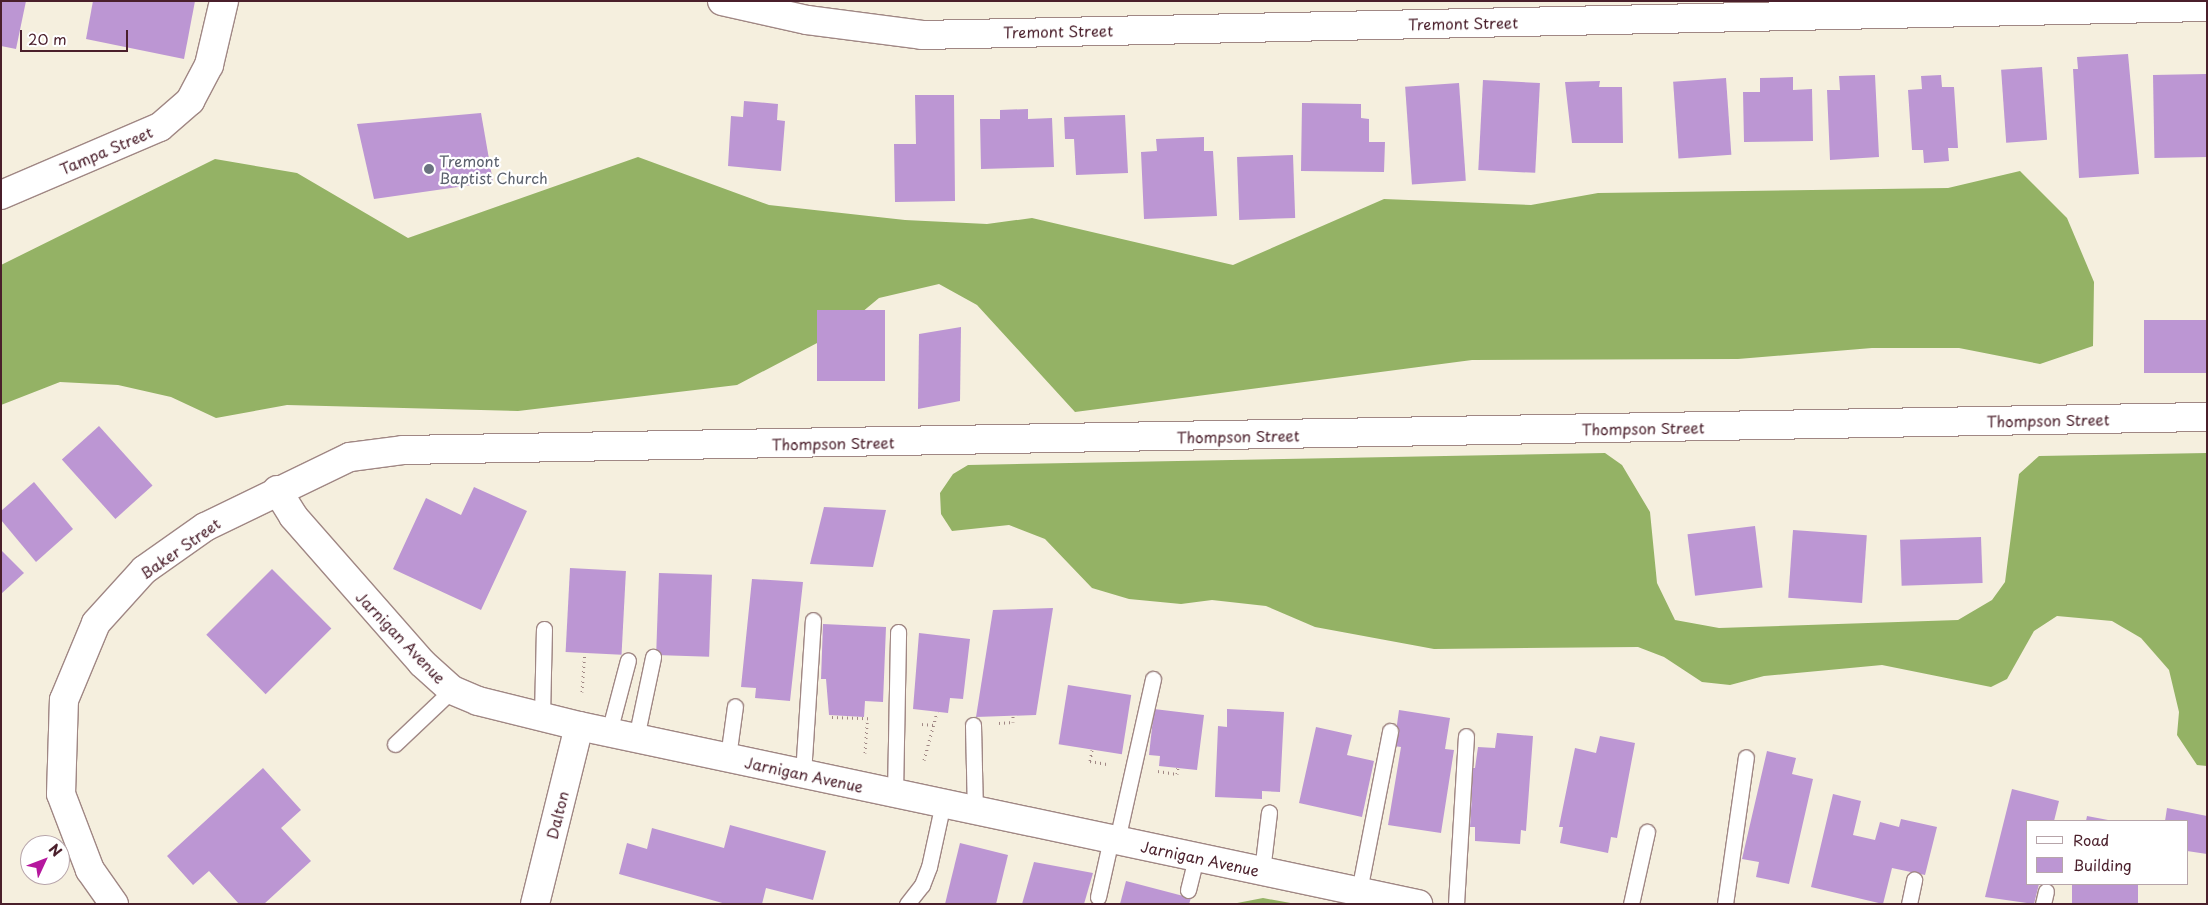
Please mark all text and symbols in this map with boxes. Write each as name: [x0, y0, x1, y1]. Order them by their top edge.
street label: Tremont Street: [1408, 13, 1518, 33]
scale bar: [22, 20, 130, 52]
street label: Tremont Street: [1003, 21, 1113, 41]
text: 20 m: [28, 27, 67, 50]
street label: Tampa Street: [57, 122, 155, 178]
place label: Tremont Baptist Church: [439, 151, 548, 186]
marker: Tremont Baptist Church: [423, 163, 435, 175]
street label: Thompson Street: [1986, 410, 2110, 430]
street label: Thompson Street: [1581, 418, 1705, 438]
street label: Thompson Street: [1176, 426, 1300, 446]
street label: Thompson Street: [771, 433, 895, 453]
street label: Baker Street: [136, 514, 224, 582]
street label: Jarnigan Avenue: [352, 587, 450, 687]
street label: Jarnigan Avenue: [743, 753, 865, 795]
street label: Dalton: [542, 789, 572, 841]
legend: [2026, 820, 2188, 885]
text: Road: [2073, 828, 2109, 851]
north arrow: [20, 835, 70, 885]
street label: Jarnigan Avenue: [1139, 837, 1261, 879]
text: N: [44, 839, 67, 861]
text: Building: [2073, 853, 2132, 876]

